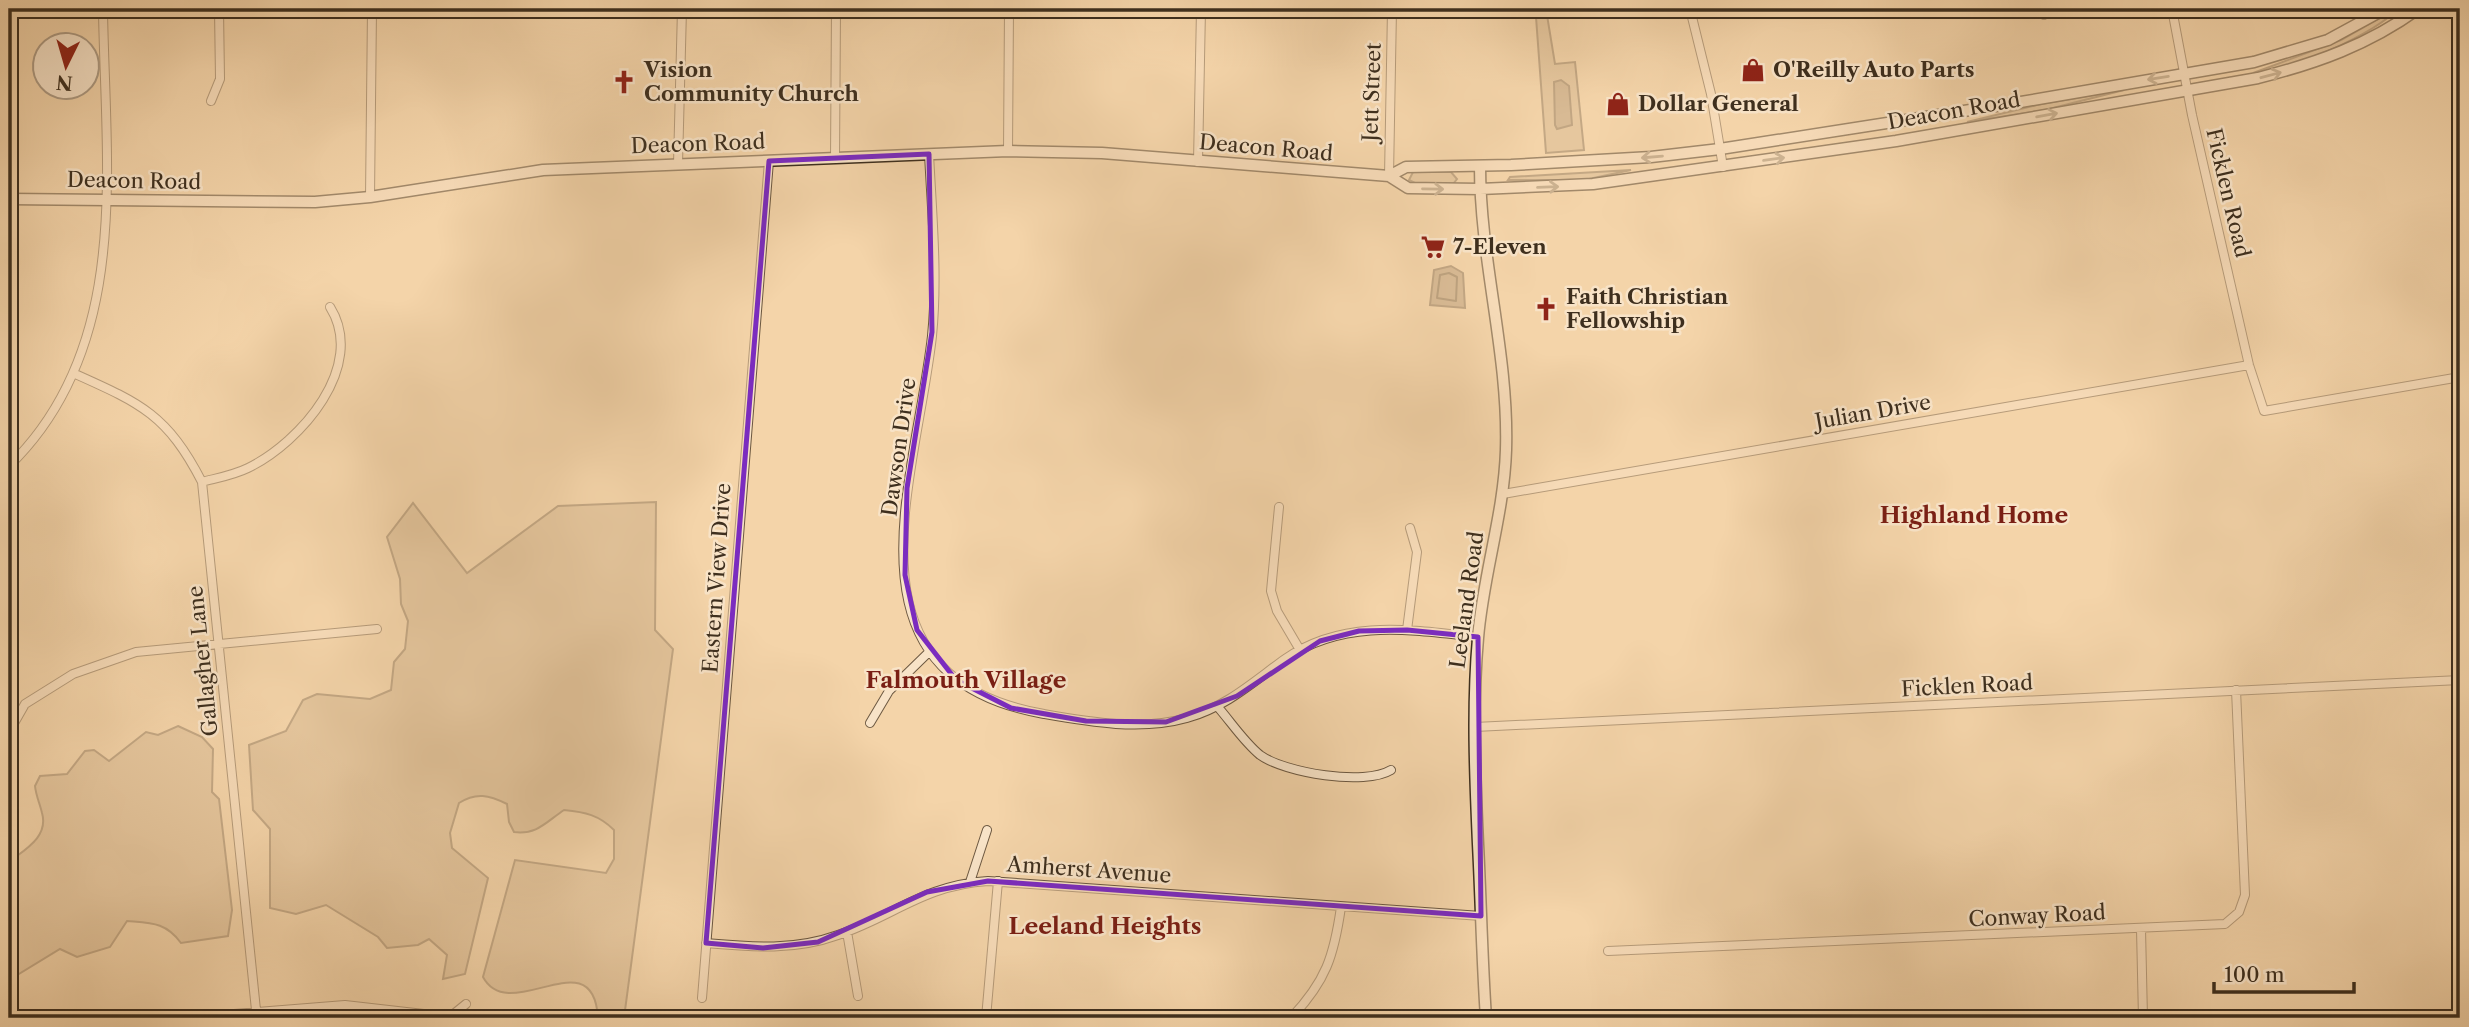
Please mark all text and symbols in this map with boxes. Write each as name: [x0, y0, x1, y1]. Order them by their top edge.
north arrow: [32, 32, 102, 102]
street label: Jett Street: [1357, 42, 1386, 145]
shop icon: O'Reilly Auto Parts: [1739, 56, 1767, 84]
place label: Vision Community Church: [643, 57, 860, 106]
place label: O'Reilly Auto Parts: [1773, 57, 1975, 82]
church icon: Vision Community Church: [610, 68, 638, 96]
one-way arrow: [2259, 68, 2282, 81]
text: N: [55, 70, 74, 95]
one-way arrow: [2147, 72, 2170, 85]
street label: Deacon Road: [1886, 86, 2022, 134]
shop icon: Dollar General: [1604, 90, 1632, 118]
place label: Dollar General: [1638, 91, 1799, 116]
one-way arrow: [2035, 108, 2058, 121]
street label: Ficklen Road: [2201, 126, 2256, 260]
street label: Deacon Road: [630, 129, 766, 158]
street label: Deacon Road: [1198, 129, 1334, 166]
one-way arrow: [1641, 150, 1664, 163]
one-way arrow: [1762, 152, 1785, 165]
street label: Deacon Road: [67, 167, 202, 194]
one-way arrow: [1536, 180, 1559, 193]
one-way arrow: [1421, 182, 1444, 195]
supermarket icon: 7-Eleven: [1419, 233, 1447, 261]
place label: 7-Eleven: [1453, 234, 1547, 259]
place label: Faith Christian Fellowship: [1566, 284, 1729, 333]
church icon: Faith Christian Fellowship: [1532, 295, 1560, 323]
street label: Dawson Drive: [876, 376, 921, 518]
street label: Julian Drive: [1810, 389, 1933, 435]
street label: Eastern View Drive: [697, 482, 736, 674]
district label: Highland Home: [1880, 501, 2068, 529]
street label: Leeland Road: [1445, 530, 1489, 670]
street label: Gallagher Lane: [182, 585, 223, 738]
district label: Falmouth Village: [866, 666, 1067, 694]
street label: Ficklen Road: [1900, 670, 2034, 701]
street label: Amherst Avenue: [1005, 851, 1172, 888]
street label: Conway Road: [1968, 899, 2107, 932]
district label: Leeland Heights: [1008, 912, 1202, 940]
scale bar: [2214, 950, 2354, 994]
text: 100 m: [2224, 962, 2285, 987]

